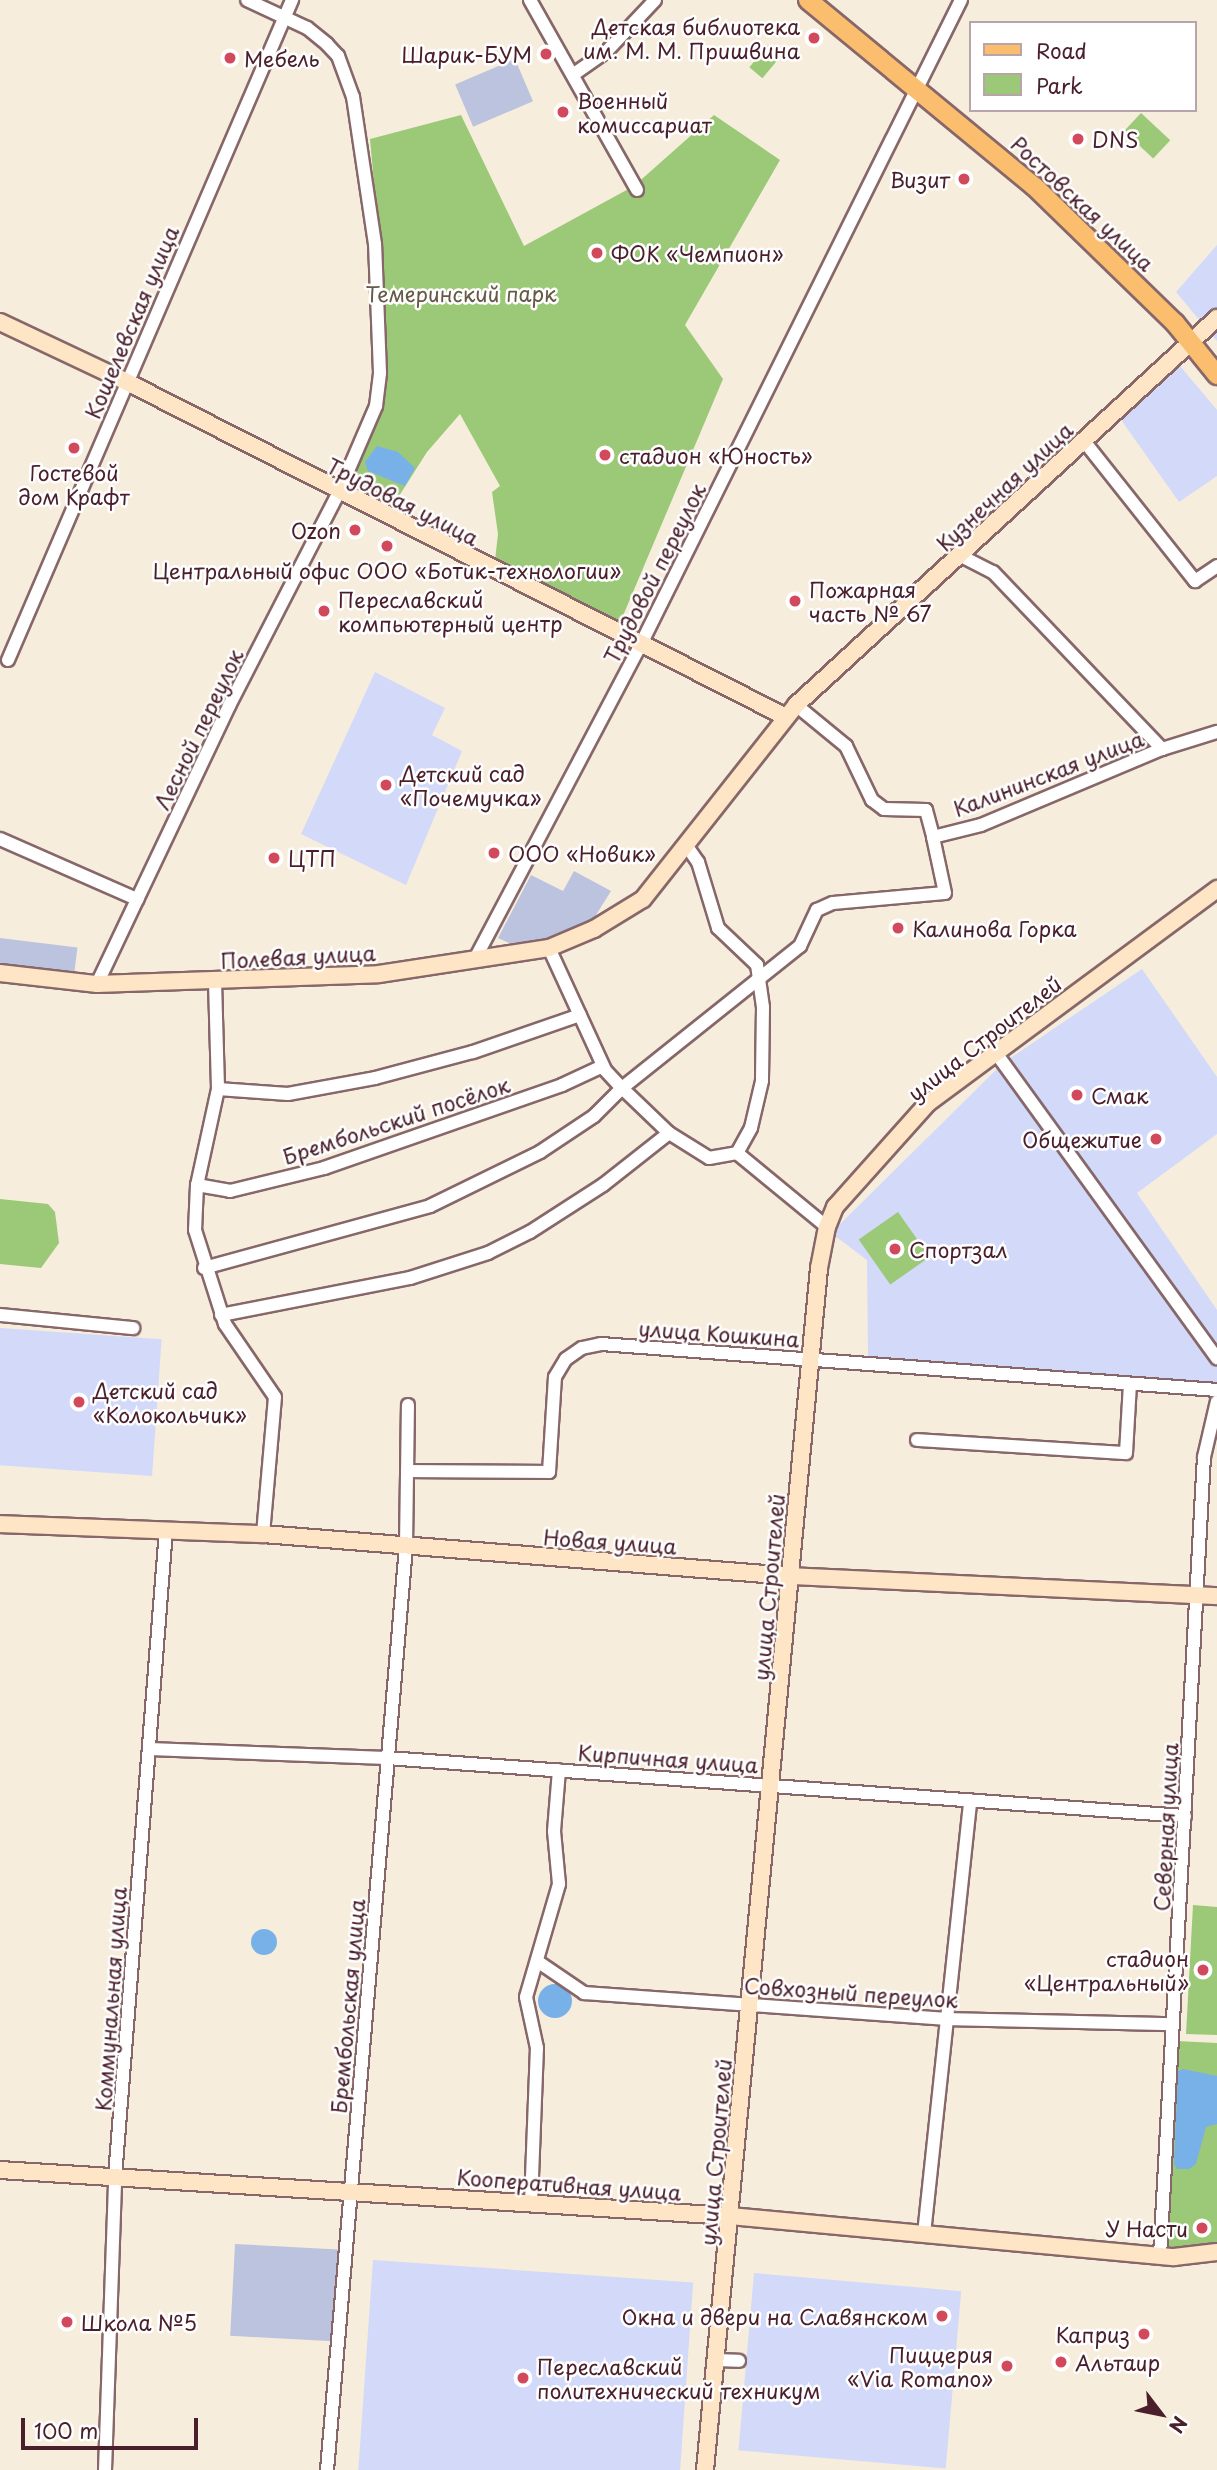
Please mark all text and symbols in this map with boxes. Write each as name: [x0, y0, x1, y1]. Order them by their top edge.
place label: Детская библиотека им. М. М. Пришвина: [582, 13, 800, 63]
legend: [968, 21, 1196, 112]
marker: Детская библиотека им. М. М. Пришвина: [806, 30, 822, 46]
text: Road: [1036, 34, 1087, 66]
place label: Шарик-БУМ: [401, 41, 532, 67]
place label: Мебель: [244, 45, 319, 71]
marker: Шарик-БУМ: [538, 46, 554, 62]
marker: Мебель: [222, 50, 238, 66]
text: Park: [1036, 69, 1083, 101]
place label: Военный комиссариат: [577, 87, 712, 137]
marker: Военный комиссариат: [555, 104, 571, 120]
place label: DNS: [1092, 126, 1139, 152]
street label: Ростовская улица: [1006, 130, 1160, 276]
marker: DNS: [1070, 131, 1086, 147]
place label: Визит: [890, 166, 950, 192]
marker: Визит: [956, 171, 972, 187]
street label: Кошелевская улица: [79, 221, 183, 423]
place label: ФОК «Чемпион»: [611, 240, 784, 266]
marker: ФОК «Чемпион»: [589, 245, 605, 261]
park label: Темеринский парк: [365, 280, 557, 306]
street label: Кузнечная улица: [930, 416, 1078, 556]
marker: Гостевой дом Крафт: [66, 440, 82, 456]
place label: стадион «Юность»: [619, 442, 813, 468]
marker: стадион «Юность»: [597, 447, 613, 463]
street label: Трудовая улица: [323, 452, 483, 550]
place label: Гостевой дом Крафт: [18, 459, 130, 509]
street label: Трудовой переулок: [598, 479, 710, 667]
place label: Ozon: [291, 517, 341, 543]
marker: Ozon: [347, 522, 363, 538]
marker: Центральный офис ООО «Ботик-технологии»: [379, 538, 395, 554]
place label: Центральный офис ООО «Ботик-технологии»: [152, 557, 622, 583]
place label: Пожарная часть № 67: [809, 576, 931, 626]
place label: Переславский компьютерный центр: [338, 586, 563, 636]
marker: Пожарная часть № 67: [787, 593, 803, 609]
marker: Переславский компьютерный центр: [316, 603, 332, 619]
street label: Лесной переулок: [148, 645, 248, 813]
street label: Калининская улица: [949, 725, 1147, 821]
place label: Детский сад «Почемучка»: [400, 760, 541, 810]
marker: Детский сад «Почемучка»: [378, 777, 394, 793]
place label: ООО «Новик»: [508, 840, 655, 866]
place label: ЦТП: [288, 845, 336, 871]
marker: ООО «Новик»: [486, 845, 502, 861]
marker: ЦТП: [266, 850, 282, 866]
place label: Калинова Горка: [912, 915, 1077, 941]
marker: Калинова Горка: [890, 920, 906, 936]
street label: Полевая улица: [220, 939, 376, 973]
street label: улица Строителей: [902, 970, 1066, 1106]
street label: Брембольский посёлок: [279, 1071, 513, 1169]
place label: Смак: [1091, 1082, 1148, 1108]
marker: Смак: [1069, 1087, 1085, 1103]
place label: Общежитие: [1022, 1126, 1142, 1152]
marker: Общежитие: [1148, 1131, 1164, 1147]
place label: Спортзал: [909, 1236, 1007, 1262]
marker: Спортзал: [887, 1241, 903, 1257]
street label: улица Кошкина: [637, 1315, 801, 1351]
place label: Детский сад «Колокольчик»: [93, 1377, 247, 1427]
marker: Детский сад «Колокольчик»: [71, 1394, 87, 1410]
street label: улица Строителей: [747, 1492, 789, 1682]
street label: Новая улица: [542, 1524, 678, 1558]
street label: Кирпичная улица: [576, 1739, 760, 1777]
street label: Северная улица: [1148, 1741, 1182, 1913]
street label: Коммунальная улица: [90, 1885, 130, 2113]
street label: Брембольская улица: [325, 1897, 369, 2115]
place label: стадион «Центральный»: [1024, 1945, 1189, 1995]
marker: стадион «Центральный»: [1195, 1962, 1211, 1978]
street label: Совхозный переулок: [743, 1972, 959, 2012]
street label: улица Строителей: [694, 2057, 736, 2247]
street label: Кооперативная улица: [455, 2164, 683, 2204]
place label: У Насти: [1104, 2215, 1188, 2241]
marker: У Насти: [1194, 2220, 1210, 2236]
place label: Окна и двери на Славянском: [618, 2303, 928, 2329]
marker: Окна и двери на Славянском: [934, 2308, 950, 2324]
place label: Школа №5: [81, 2309, 198, 2335]
marker: Школа №5: [59, 2314, 75, 2330]
place label: Каприз: [1056, 2321, 1130, 2347]
marker: Каприз: [1136, 2326, 1152, 2342]
place label: Пиццерия «Via Romano»: [848, 2341, 993, 2391]
place label: Альтаир: [1075, 2349, 1160, 2375]
place label: Переславский политехнический техникум: [537, 2353, 821, 2403]
marker: Альтаир: [1053, 2354, 1069, 2370]
marker: Пиццерия «Via Romano»: [999, 2358, 1015, 2374]
marker: Переславский политехнический техникум: [515, 2370, 531, 2386]
north arrow: [1126, 2379, 1196, 2449]
scale bar: [24, 2404, 201, 2448]
text: N: [1163, 2411, 1195, 2439]
text: 100 m: [34, 2414, 98, 2446]

